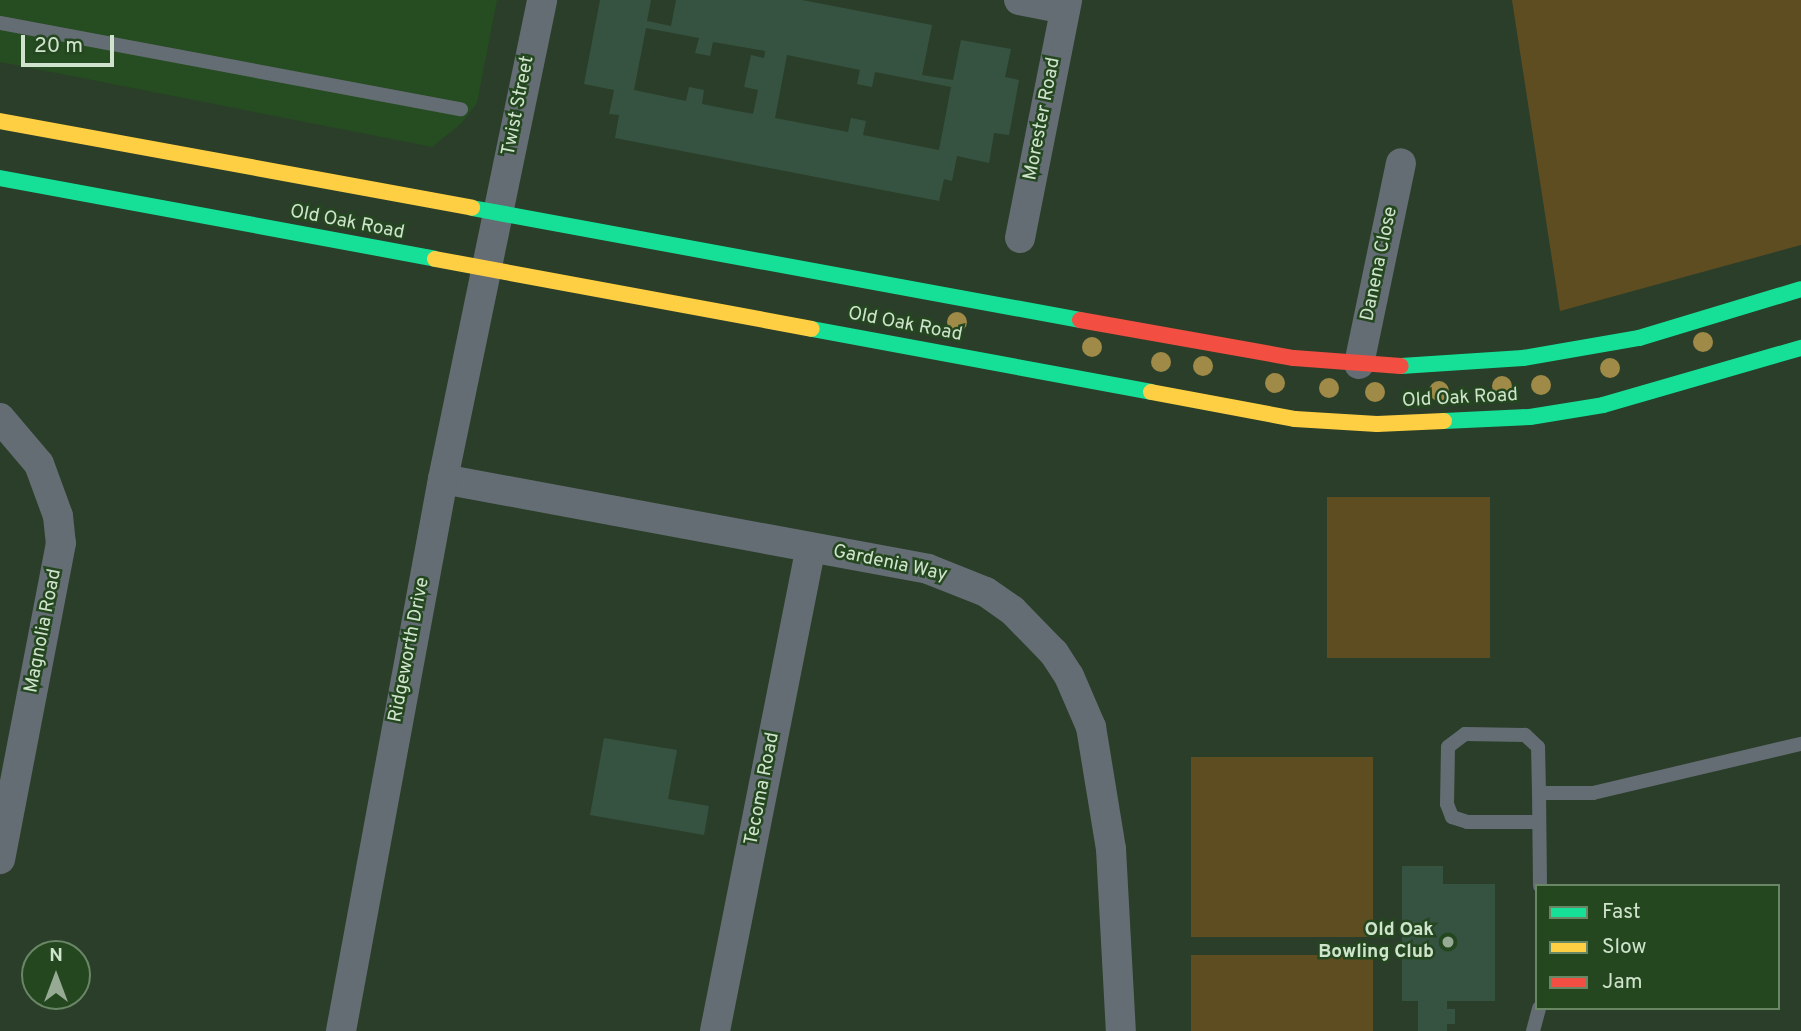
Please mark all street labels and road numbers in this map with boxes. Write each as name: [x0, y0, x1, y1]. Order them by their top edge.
street label: Twist Street: [498, 54, 540, 158]
street label: Morester Road: [1020, 56, 1066, 182]
street label: Old Oak Road: [288, 201, 406, 245]
street label: Danena Close: [1357, 205, 1403, 323]
street label: Old Oak Road: [846, 303, 964, 347]
street label: Old Oak Road: [1401, 385, 1519, 413]
street label: Gardenia Way: [831, 541, 949, 587]
street label: Magnolia Road: [21, 567, 67, 695]
street label: Ridgeworth Drive: [385, 576, 435, 724]
street label: Tecoma Road: [741, 731, 785, 847]

